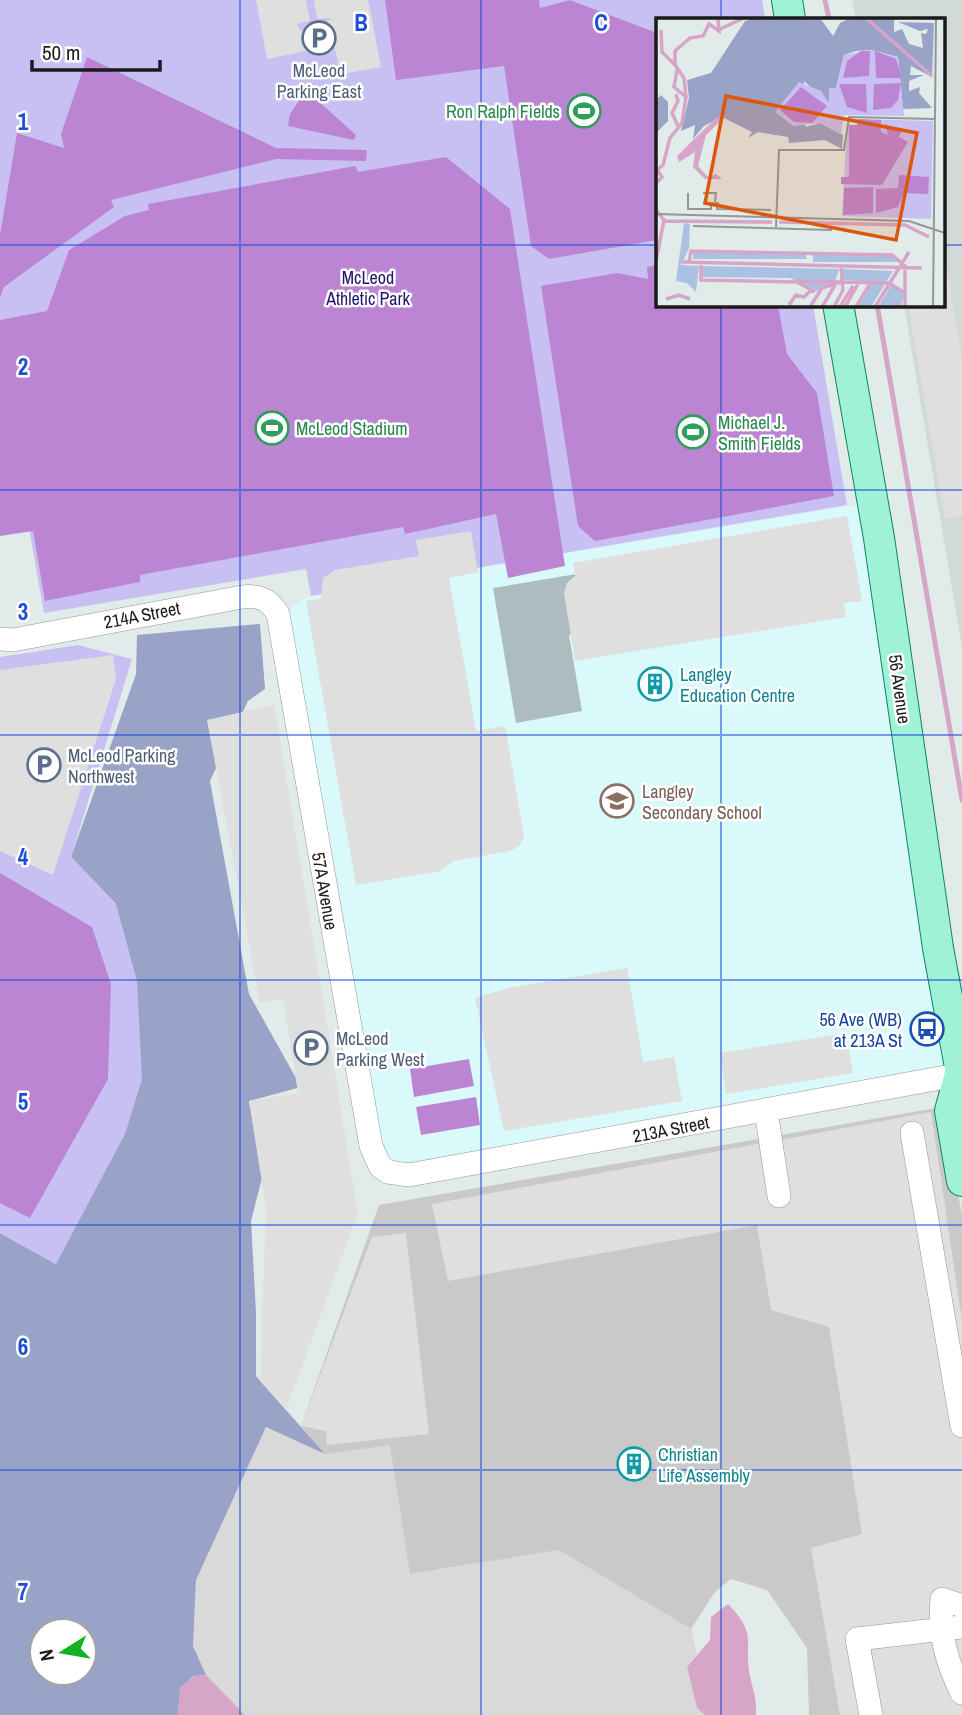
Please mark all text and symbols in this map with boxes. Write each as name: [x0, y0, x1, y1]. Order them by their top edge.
text: B: [354, 7, 368, 38]
text: C: [594, 7, 608, 38]
inset map: [656, 18, 944, 306]
parking icon: McLeod Parking East: [300, 19, 338, 57]
scale bar: [32, 28, 159, 72]
text: 50 m: [42, 38, 80, 67]
place label: McLeod Parking East: [277, 58, 361, 104]
sports icon: Ron Ralph Fields: [565, 92, 603, 130]
place label: Ron Ralph Fields: [446, 99, 560, 124]
text: 1: [18, 106, 29, 137]
park label: McLeod Athletic Park: [325, 265, 410, 311]
text: 2: [18, 351, 28, 382]
sports icon: McLeod Stadium: [253, 409, 291, 447]
place label: Michael J. Smith Fields: [718, 410, 801, 456]
sports icon: Michael J. Smith Fields: [674, 413, 712, 451]
place label: McLeod Stadium: [296, 416, 408, 441]
street label: 214A Street: [102, 595, 182, 635]
text: 3: [18, 596, 28, 627]
street label: 56 Avenue: [883, 653, 917, 725]
place label: Langley Education Centre: [680, 662, 795, 708]
building icon: Langley Education Centre: [636, 665, 674, 703]
place label: McLeod Parking Northwest: [68, 743, 176, 789]
parking icon: McLeod Parking Northwest: [25, 746, 63, 784]
place label: Langley Secondary School: [642, 779, 762, 825]
school or university icon: Langley Secondary School: [598, 782, 636, 820]
text: 4: [18, 841, 29, 872]
street label: 57A Avenue: [306, 850, 344, 932]
place label: 56 Ave (WB) at 213A St: [819, 1007, 902, 1053]
bus stop icon: 56 Ave (WB) at 213A St: [908, 1010, 946, 1048]
place label: McLeod Parking West: [336, 1026, 424, 1072]
parking icon: McLeod Parking West: [292, 1029, 330, 1067]
text: 5: [18, 1086, 28, 1117]
street label: 213A Street: [631, 1109, 711, 1149]
text: 6: [18, 1331, 28, 1362]
place label: Christian Life Assembly: [658, 1442, 751, 1488]
building icon: Christian Life Assembly: [615, 1445, 653, 1483]
text: 7: [18, 1576, 28, 1607]
north arrow: [28, 1617, 98, 1687]
text: N: [32, 1647, 60, 1663]

